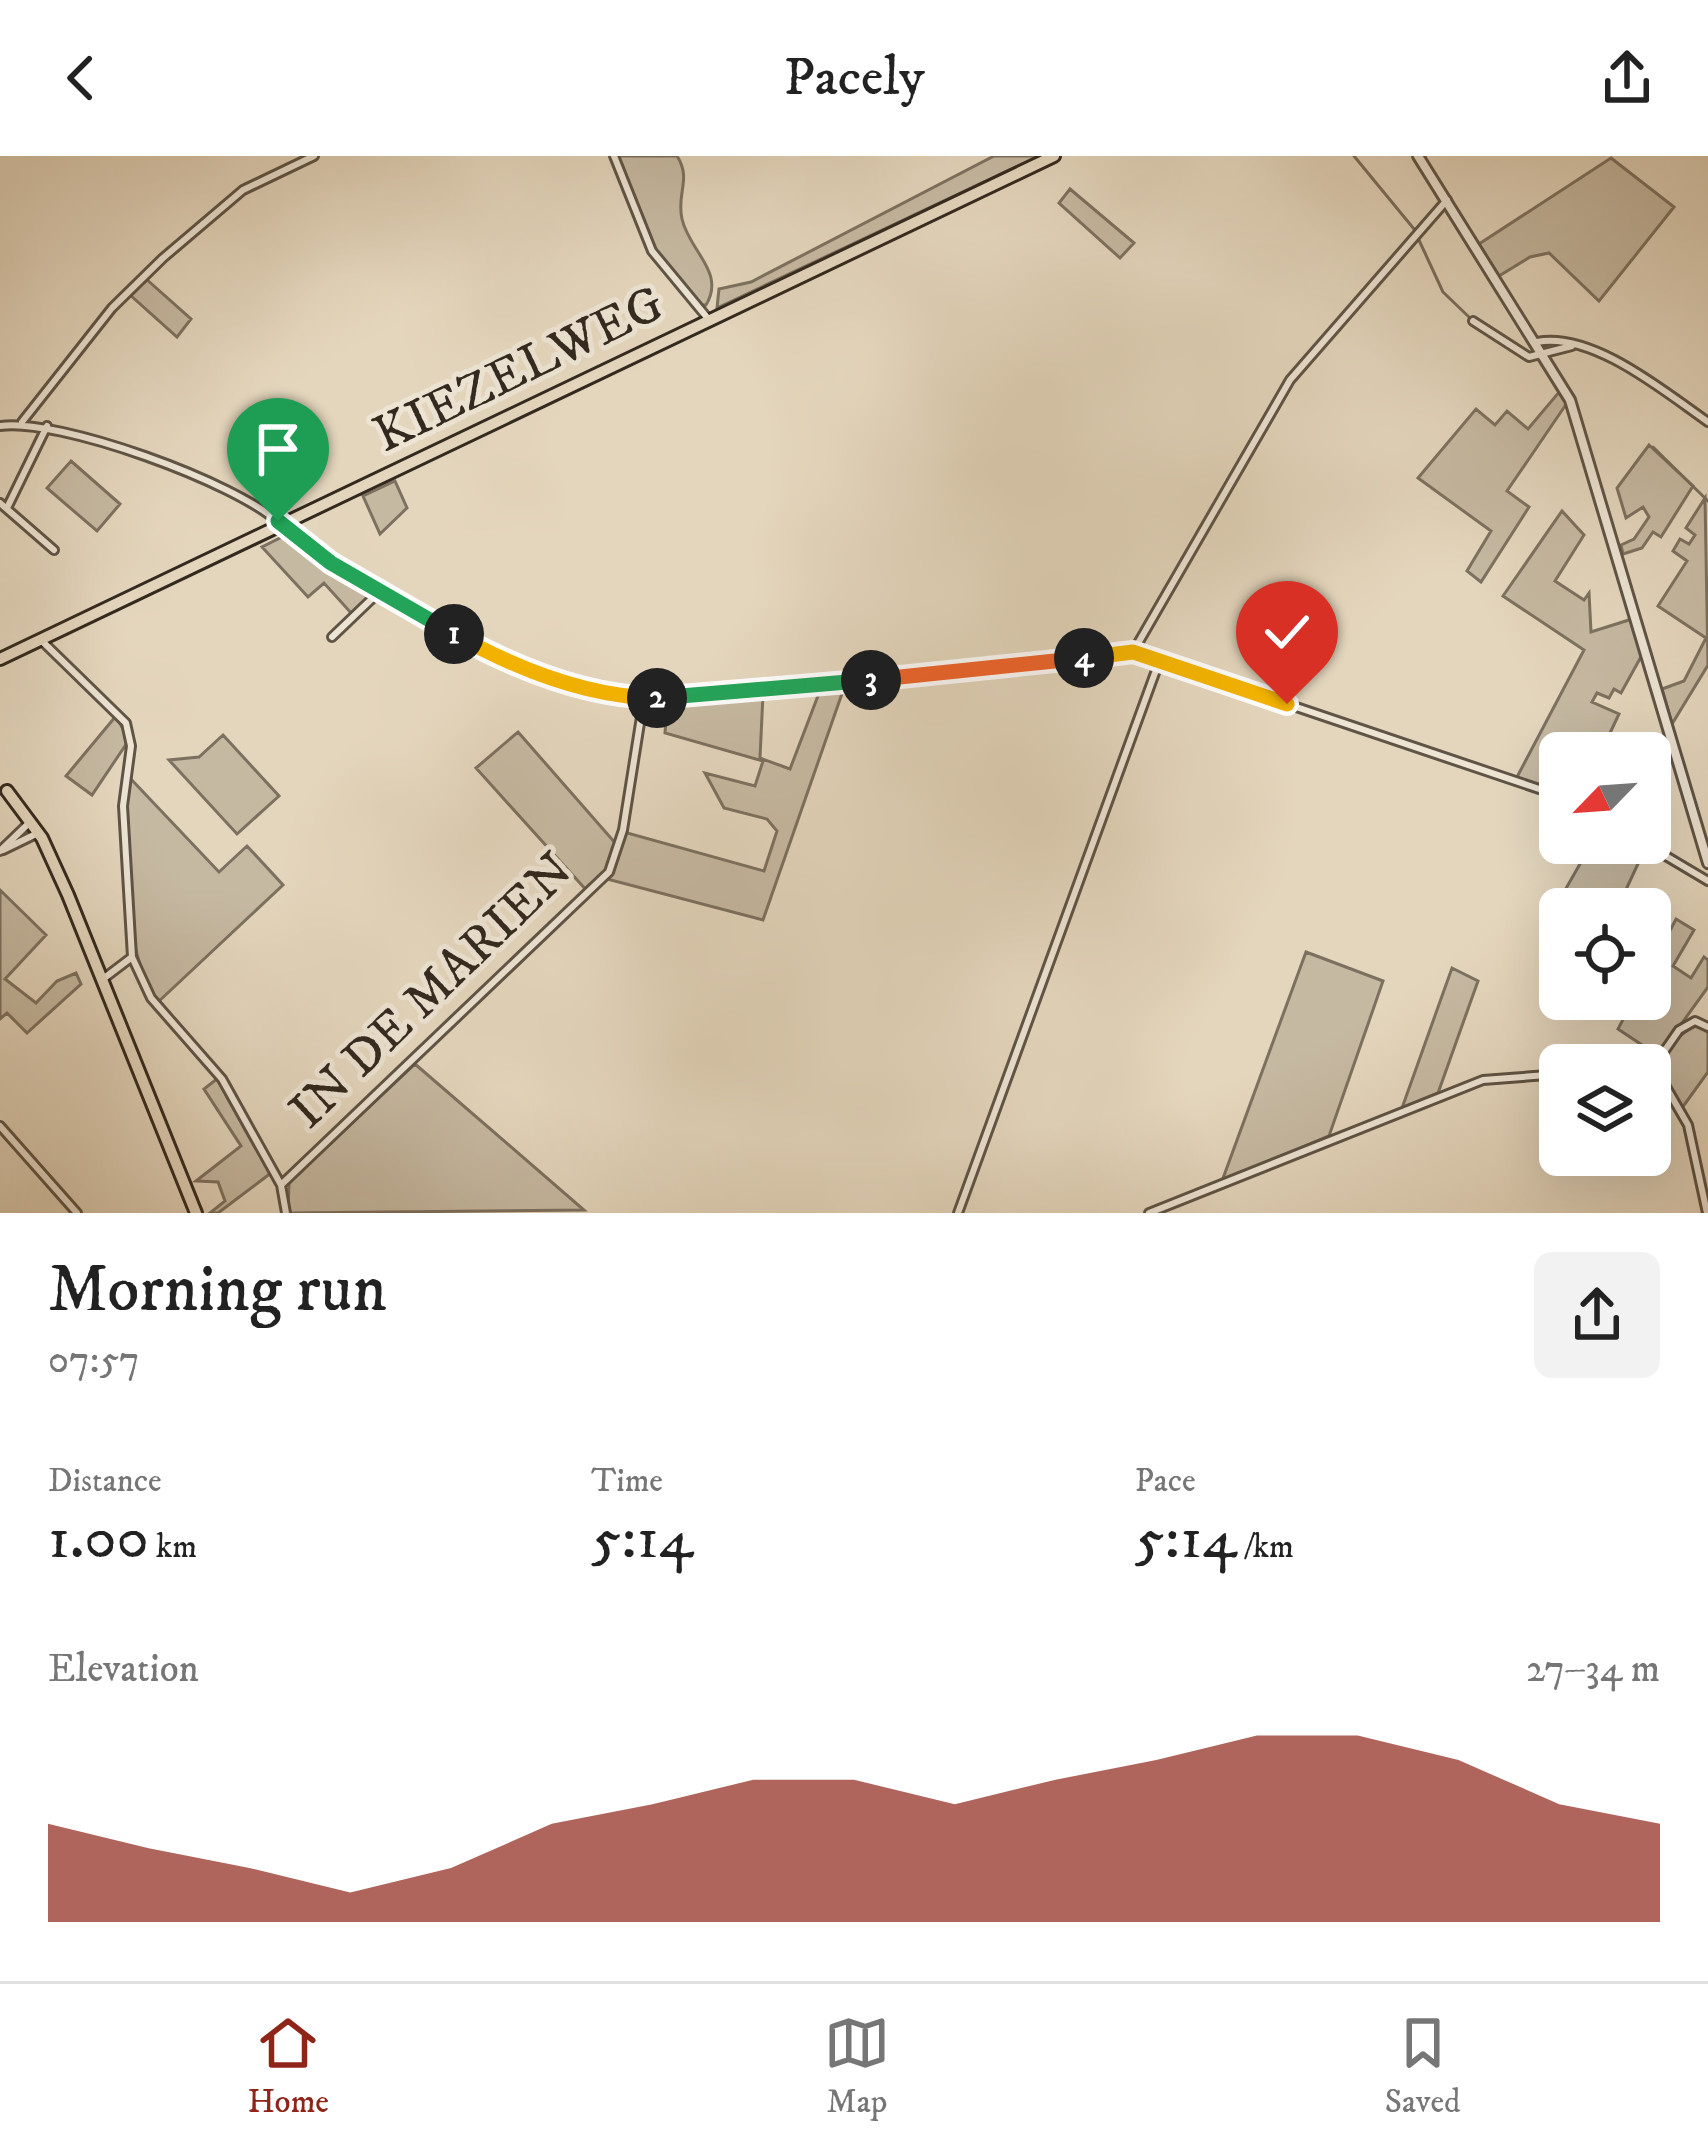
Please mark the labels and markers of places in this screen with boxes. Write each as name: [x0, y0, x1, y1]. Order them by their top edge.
pin: [227, 398, 329, 521]
pin: [1236, 581, 1338, 704]
pin: 1: [424, 604, 484, 664]
pin: 4: [1054, 628, 1114, 688]
pin: 3: [841, 650, 901, 710]
pin: 2: [627, 668, 687, 728]

